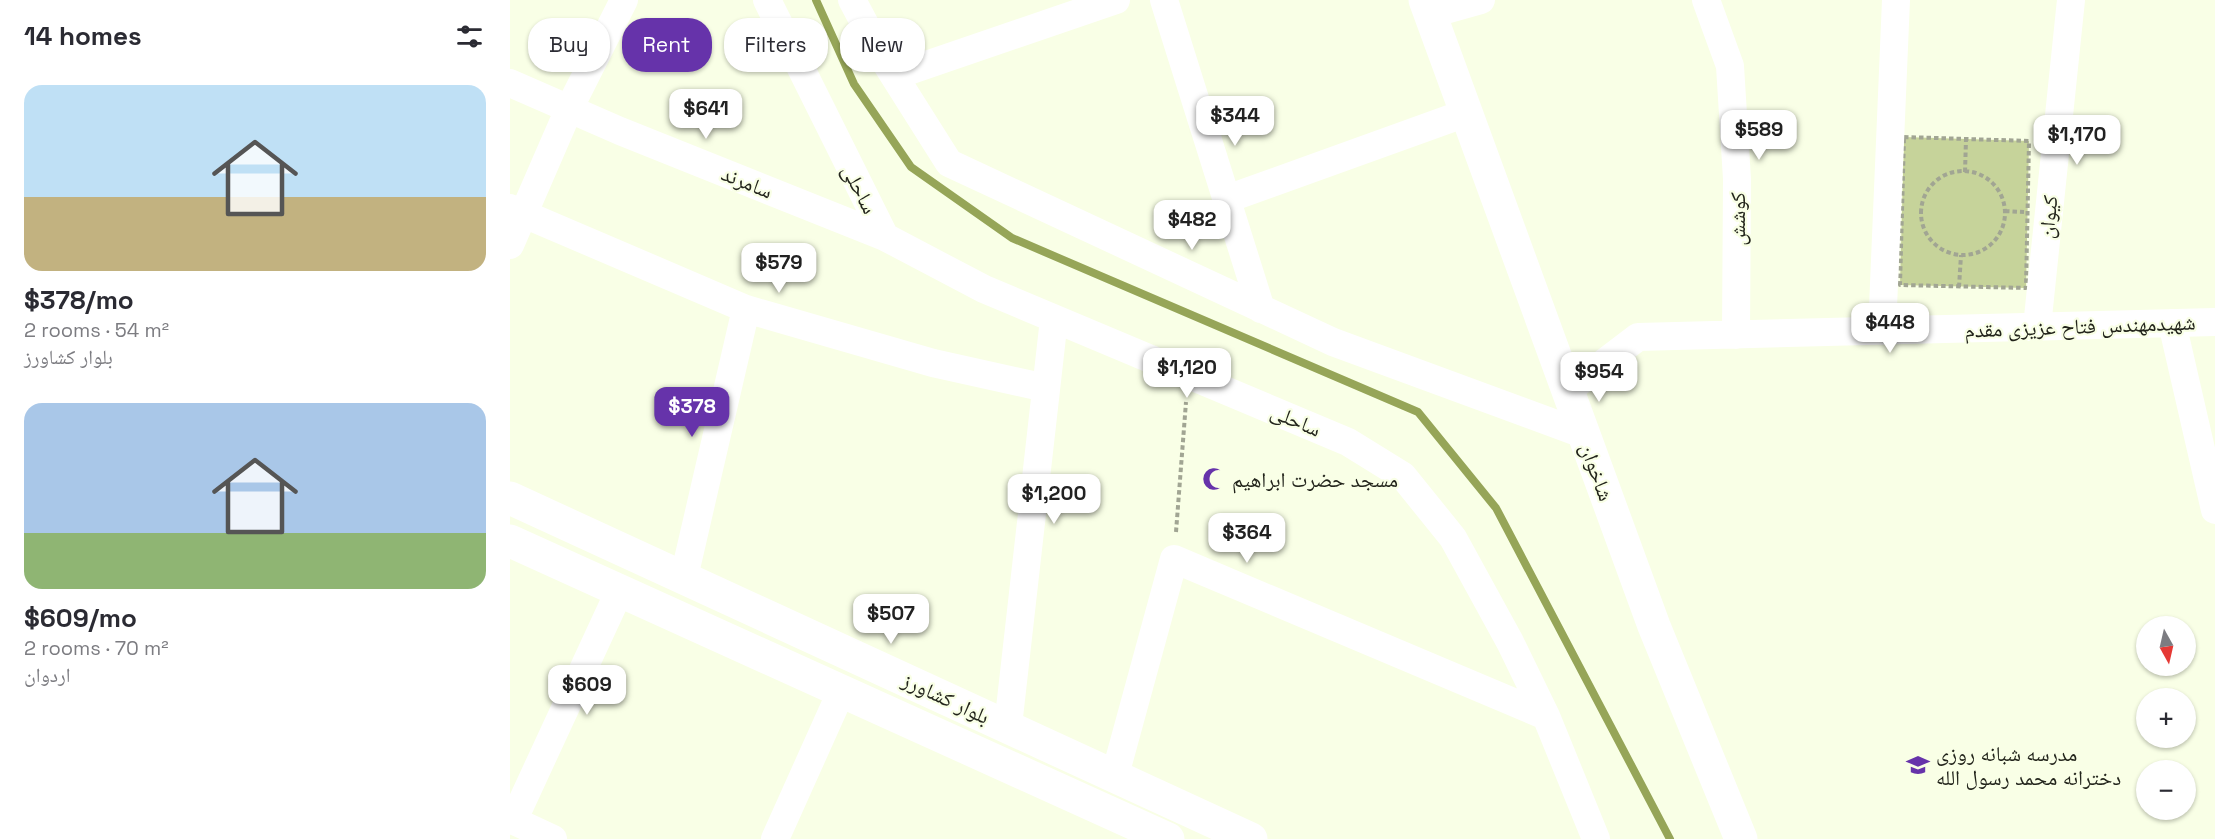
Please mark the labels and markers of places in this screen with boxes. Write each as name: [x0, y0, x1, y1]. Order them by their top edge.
pin: $641: [670, 89, 742, 140]
pin: $344: [1199, 96, 1271, 147]
pin: $589: [1723, 110, 1795, 161]
pin: $1,170: [2028, 115, 2126, 166]
pin: $482: [1156, 200, 1228, 251]
pin: $579: [743, 243, 815, 294]
pin: $448: [1854, 303, 1926, 354]
pin: $1,120: [1138, 348, 1236, 399]
pin: $954: [1563, 352, 1635, 403]
pin: $378: [656, 387, 728, 438]
mosque icon: مسجد حضرت ابراهیم: [1201, 466, 1227, 492]
place label: مسجد حضرت ابراهیم: [1232, 466, 1398, 494]
pin: $1,200: [1005, 474, 1103, 525]
pin: $364: [1211, 513, 1283, 564]
pin: $507: [855, 594, 927, 645]
pin: $609: [551, 665, 623, 716]
place label: مدرسه شبانه روزی دخترانه محمد رسول الله: [1936, 740, 2121, 791]
school or university icon: مدرسه شبانه روزی دخترانه محمد رسول الله: [1905, 752, 1931, 778]

